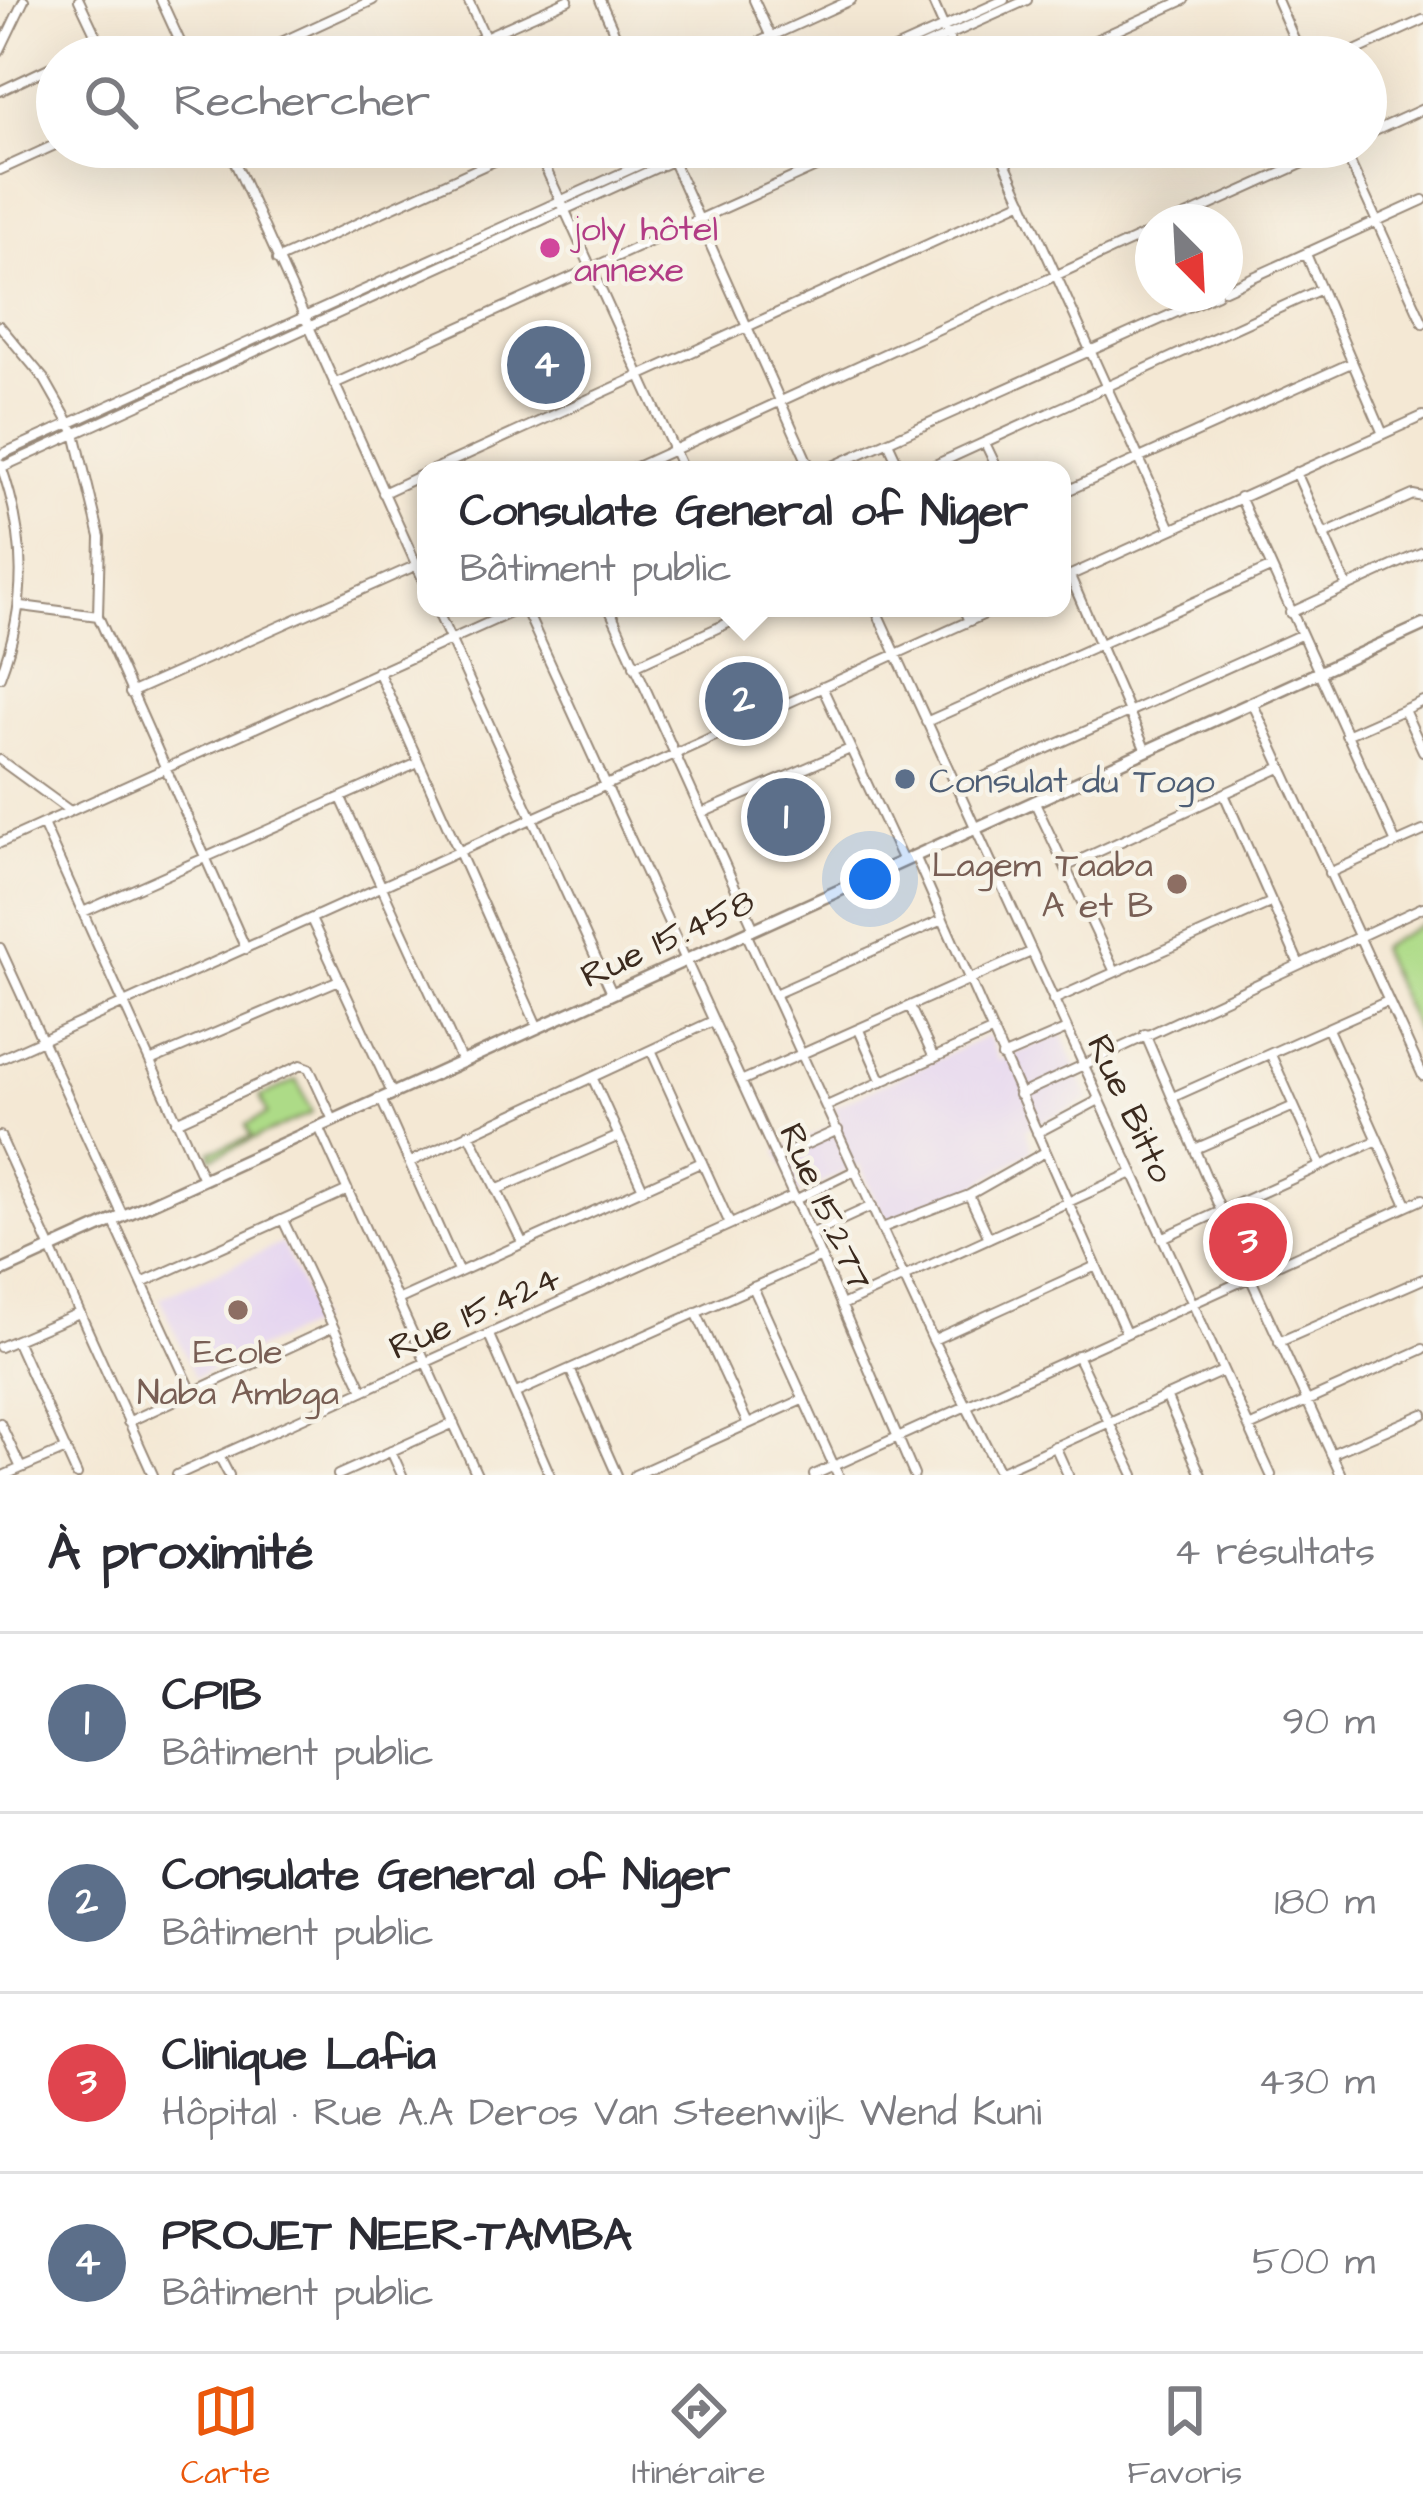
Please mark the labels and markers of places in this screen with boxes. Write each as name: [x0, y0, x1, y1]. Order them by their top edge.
place label: joly hôtel annexe: [569, 204, 718, 296]
marker: joly hôtel annexe: [537, 235, 563, 261]
pin: 4: [507, 320, 585, 410]
pin: 2: [705, 656, 783, 746]
place label: Consulat du Togo: [929, 756, 1215, 808]
marker: Consulat du Togo: [892, 766, 918, 792]
pin: 1: [747, 772, 825, 862]
place label: Lagem Taaba A et B: [932, 840, 1153, 932]
marker: Lagem Taaba A et B: [1164, 871, 1190, 897]
pin: 3: [1209, 1197, 1287, 1287]
marker: Ecole Naba Ambga: [225, 1297, 251, 1323]
place label: Ecole Naba Ambga: [137, 1327, 339, 1420]

